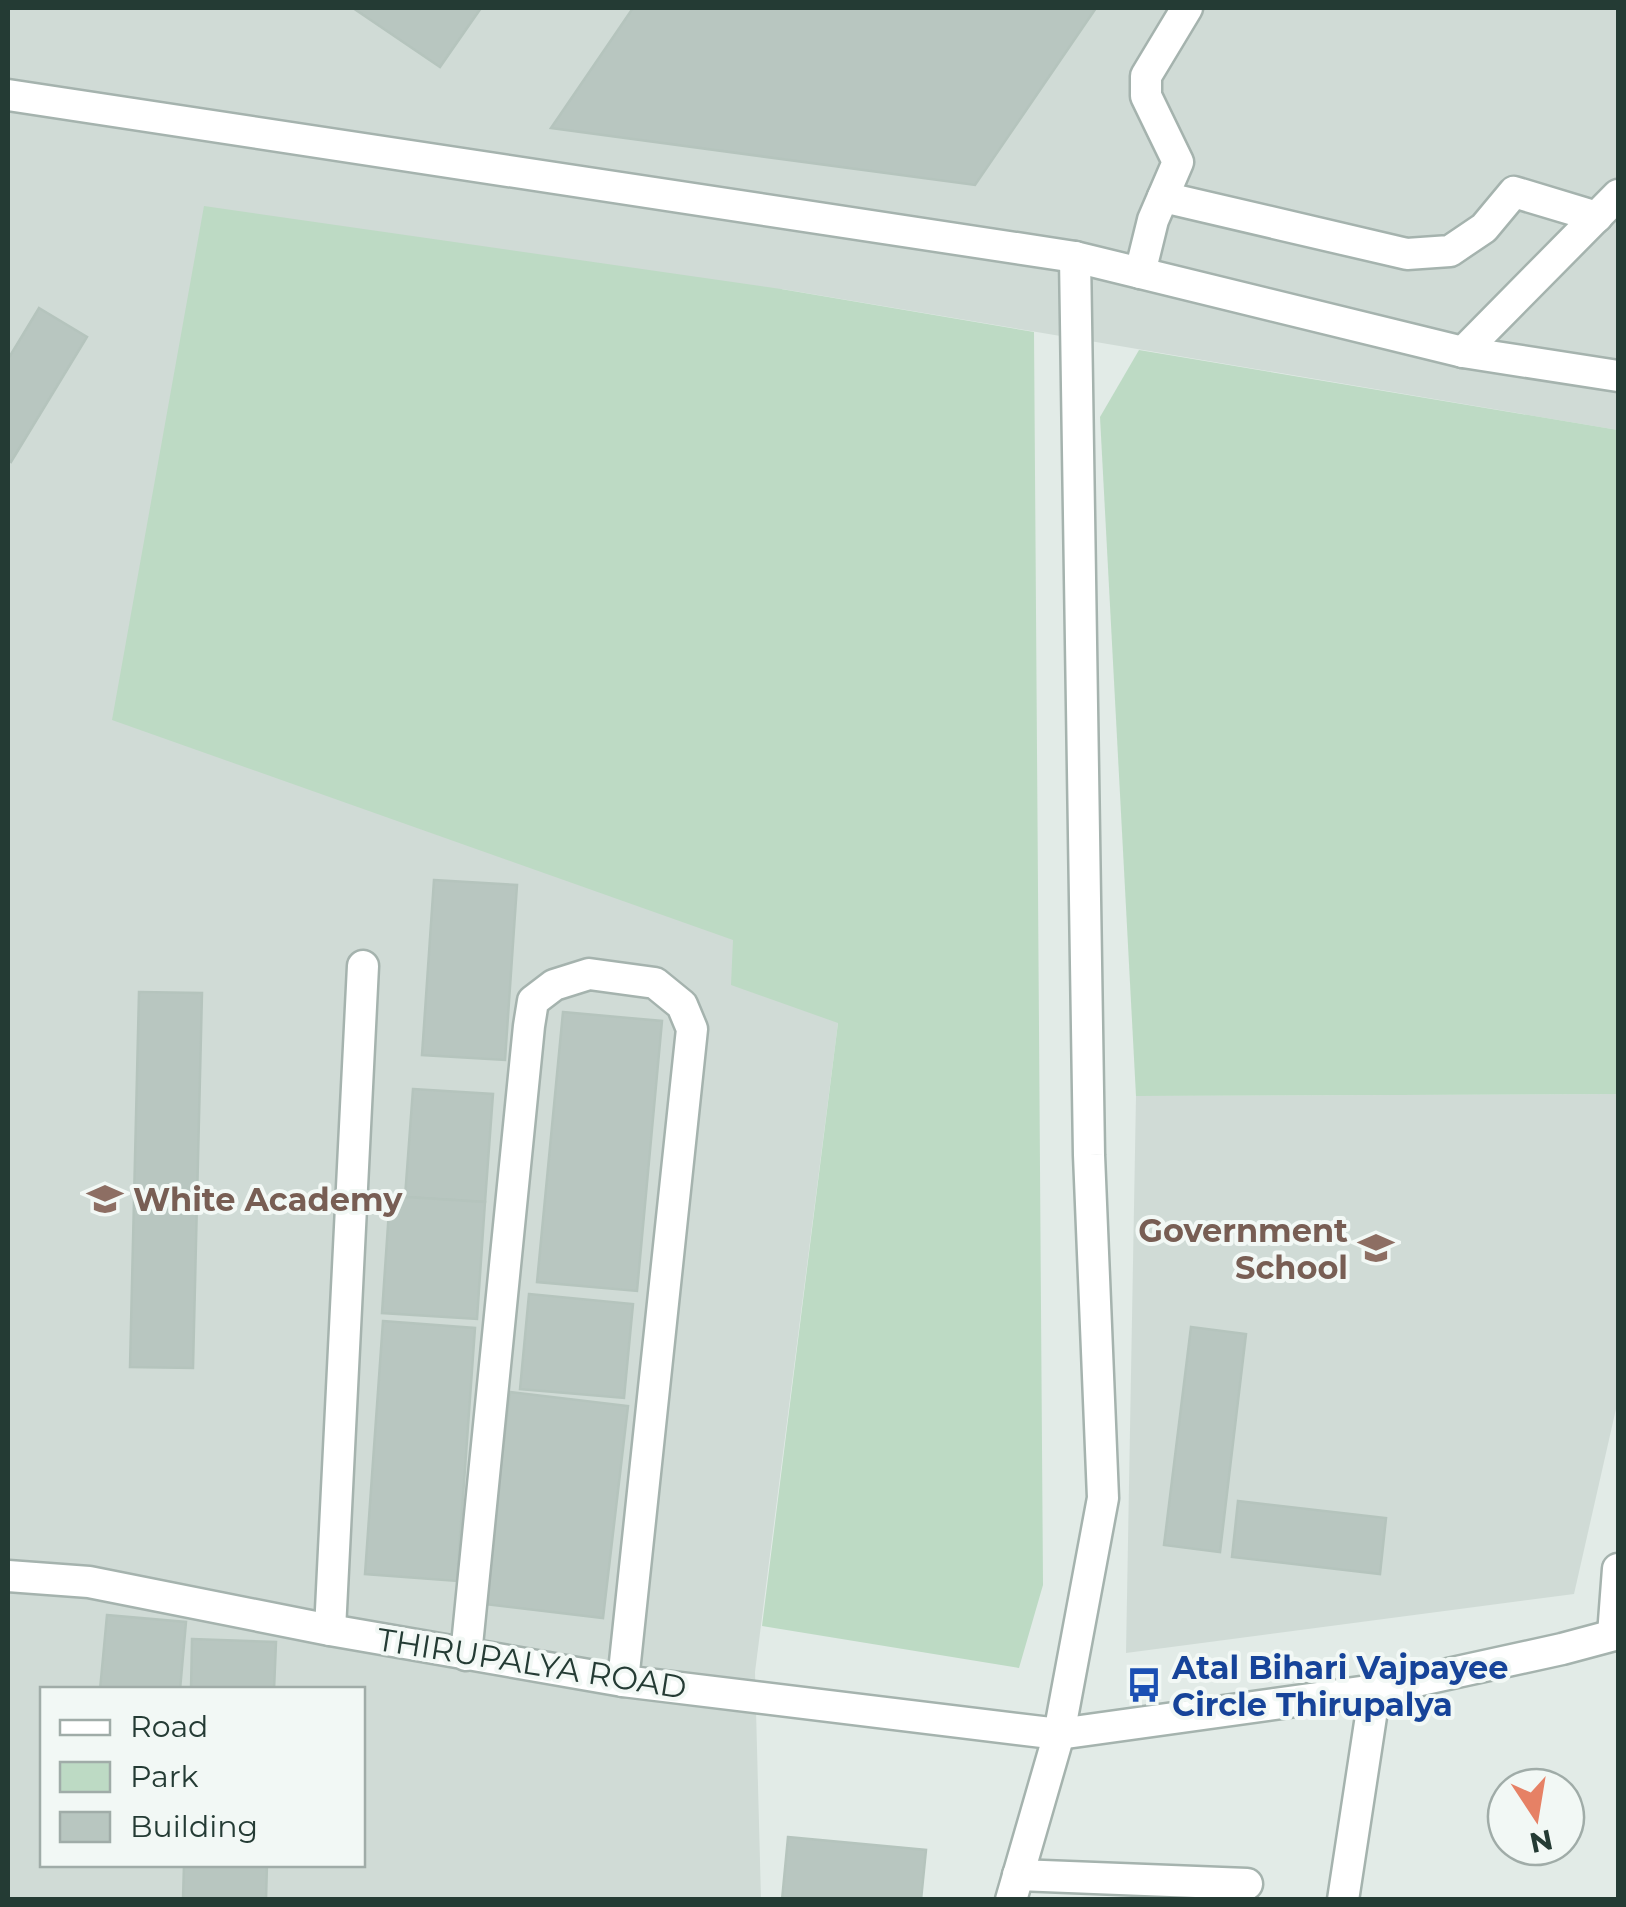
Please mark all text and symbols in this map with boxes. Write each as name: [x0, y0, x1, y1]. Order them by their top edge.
school or university icon: White Academy: [86, 1180, 124, 1218]
place label: White Academy: [133, 1180, 403, 1219]
place label: Government School: [1138, 1211, 1348, 1287]
school or university icon: Government School: [1357, 1229, 1395, 1267]
street label: THIRUPALYA ROAD: [375, 1619, 689, 1707]
place label: Atal Bihari Vajpayee Circle Thirupalya: [1171, 1648, 1508, 1724]
bus stop icon: Atal Bihari Vajpayee Circle Thirupalya: [1125, 1666, 1163, 1704]
legend: [40, 1687, 365, 1867]
text: Road: [130, 1708, 208, 1745]
text: Park: [130, 1758, 199, 1795]
north arrow: [1486, 1767, 1586, 1867]
text: Building: [130, 1808, 258, 1845]
text: N: [1527, 1822, 1556, 1860]

